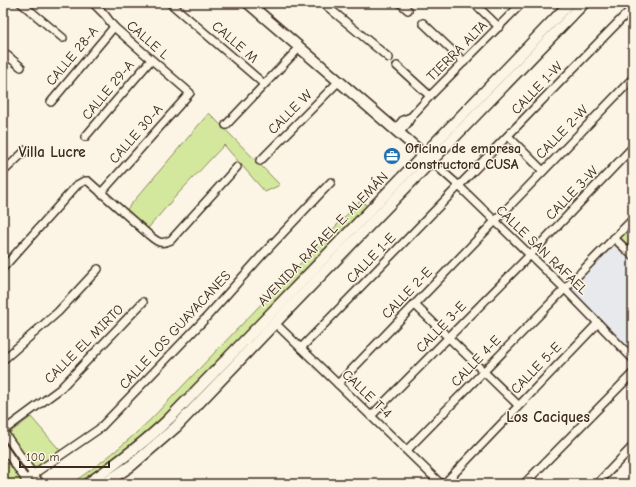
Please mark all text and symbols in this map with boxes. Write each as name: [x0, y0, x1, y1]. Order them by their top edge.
street label: CALLE L: [123, 17, 173, 63]
street label: CALLE M: [208, 17, 262, 67]
street label: TIERRA ALTA: [423, 17, 491, 85]
street label: CALLE 28-A: [42, 23, 102, 89]
street label: CALLE 29-A: [78, 57, 138, 123]
street label: CALLE 1-W: [508, 57, 567, 118]
street label: CALLE W: [264, 86, 316, 138]
street label: CALLE 30-A: [106, 101, 166, 167]
street label: CALLE 2-W: [532, 101, 593, 163]
place label: Oficina de empresa constructora CUSA: [405, 140, 521, 173]
district label: Villa Lucre: [18, 143, 86, 161]
office icon: Oficina de empresa constructora CUSA: [382, 146, 402, 166]
street label: CALLE 3-W: [542, 162, 602, 223]
street label: AVENIDA RAFAEL E. ALEMÁN: [254, 168, 392, 310]
street label: CALLE SAN RAFAEL: [492, 202, 592, 298]
street label: CALLE 1-E: [343, 229, 399, 287]
street label: CALLE 2-E: [378, 264, 436, 322]
street label: CALLE LOS GUAYACANES: [116, 267, 235, 393]
street label: CALLE 3-E: [412, 298, 470, 356]
street label: CALLE EL MIRTO: [41, 301, 127, 387]
street label: CALLE 4-E: [447, 332, 505, 390]
street label: CALLE 5-E: [507, 339, 565, 397]
street label: CALLE T-4: [339, 366, 396, 422]
district label: Los Caciques: [506, 408, 590, 426]
scale bar: [20, 443, 109, 469]
text: 100 m: [26, 450, 59, 464]

